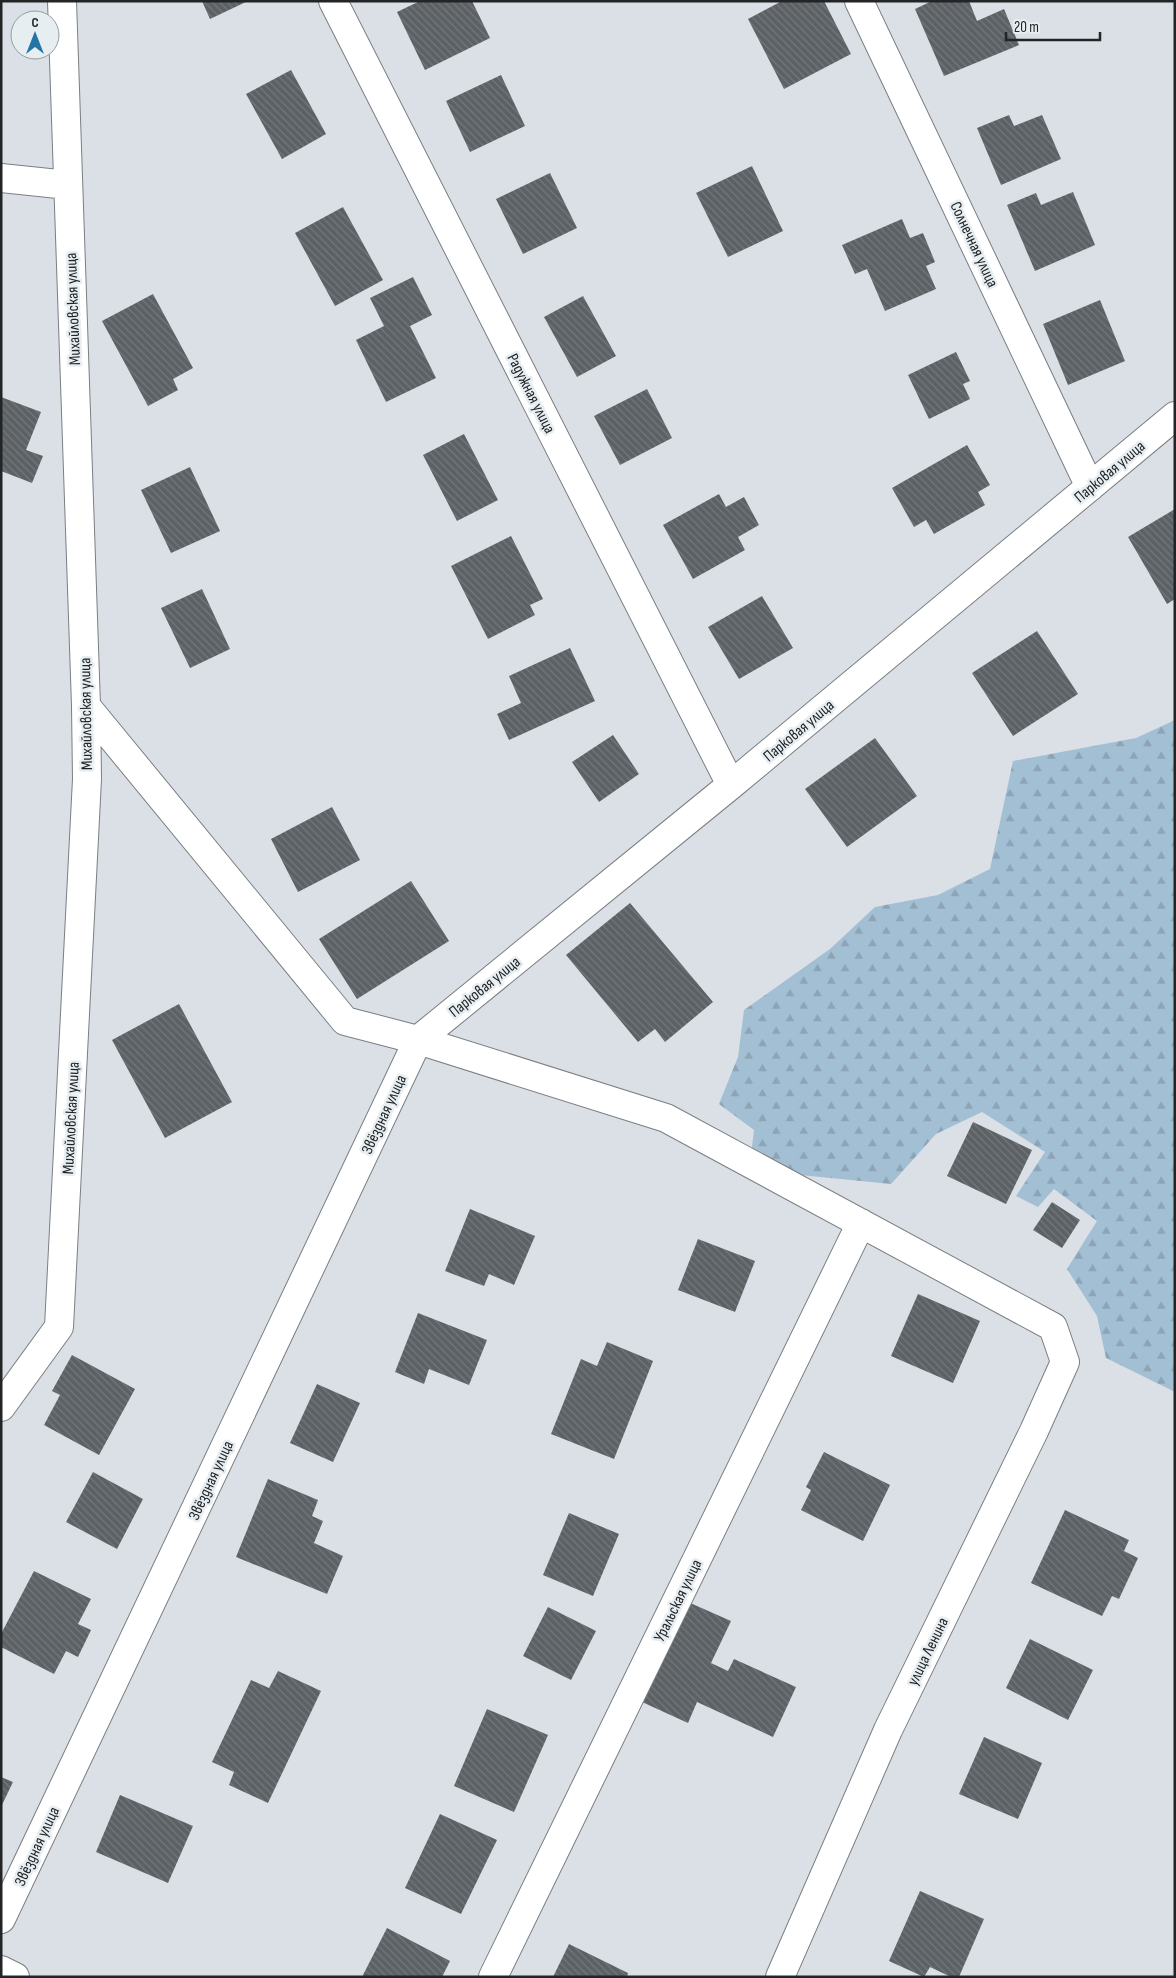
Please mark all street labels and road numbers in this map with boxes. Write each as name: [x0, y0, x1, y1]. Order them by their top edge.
street label: Солнечная улица: [946, 199, 1002, 290]
street label: Михайловская улица: [62, 252, 85, 365]
street label: Радужная улица: [502, 351, 559, 437]
street label: Парковая улица: [1071, 437, 1149, 507]
street label: Михайловская улица: [76, 658, 97, 770]
street label: Парковая улица: [760, 696, 838, 766]
street label: Парковая улица: [445, 953, 524, 1022]
street label: Михайловская улица: [59, 1061, 84, 1175]
street label: Звёздная улица: [358, 1072, 411, 1157]
street label: Звёздная улица: [185, 1438, 238, 1523]
street label: Уральская улица: [650, 1556, 706, 1645]
street label: улица Ленина: [904, 1615, 953, 1689]
street label: Звёздная улица: [11, 1804, 64, 1889]

